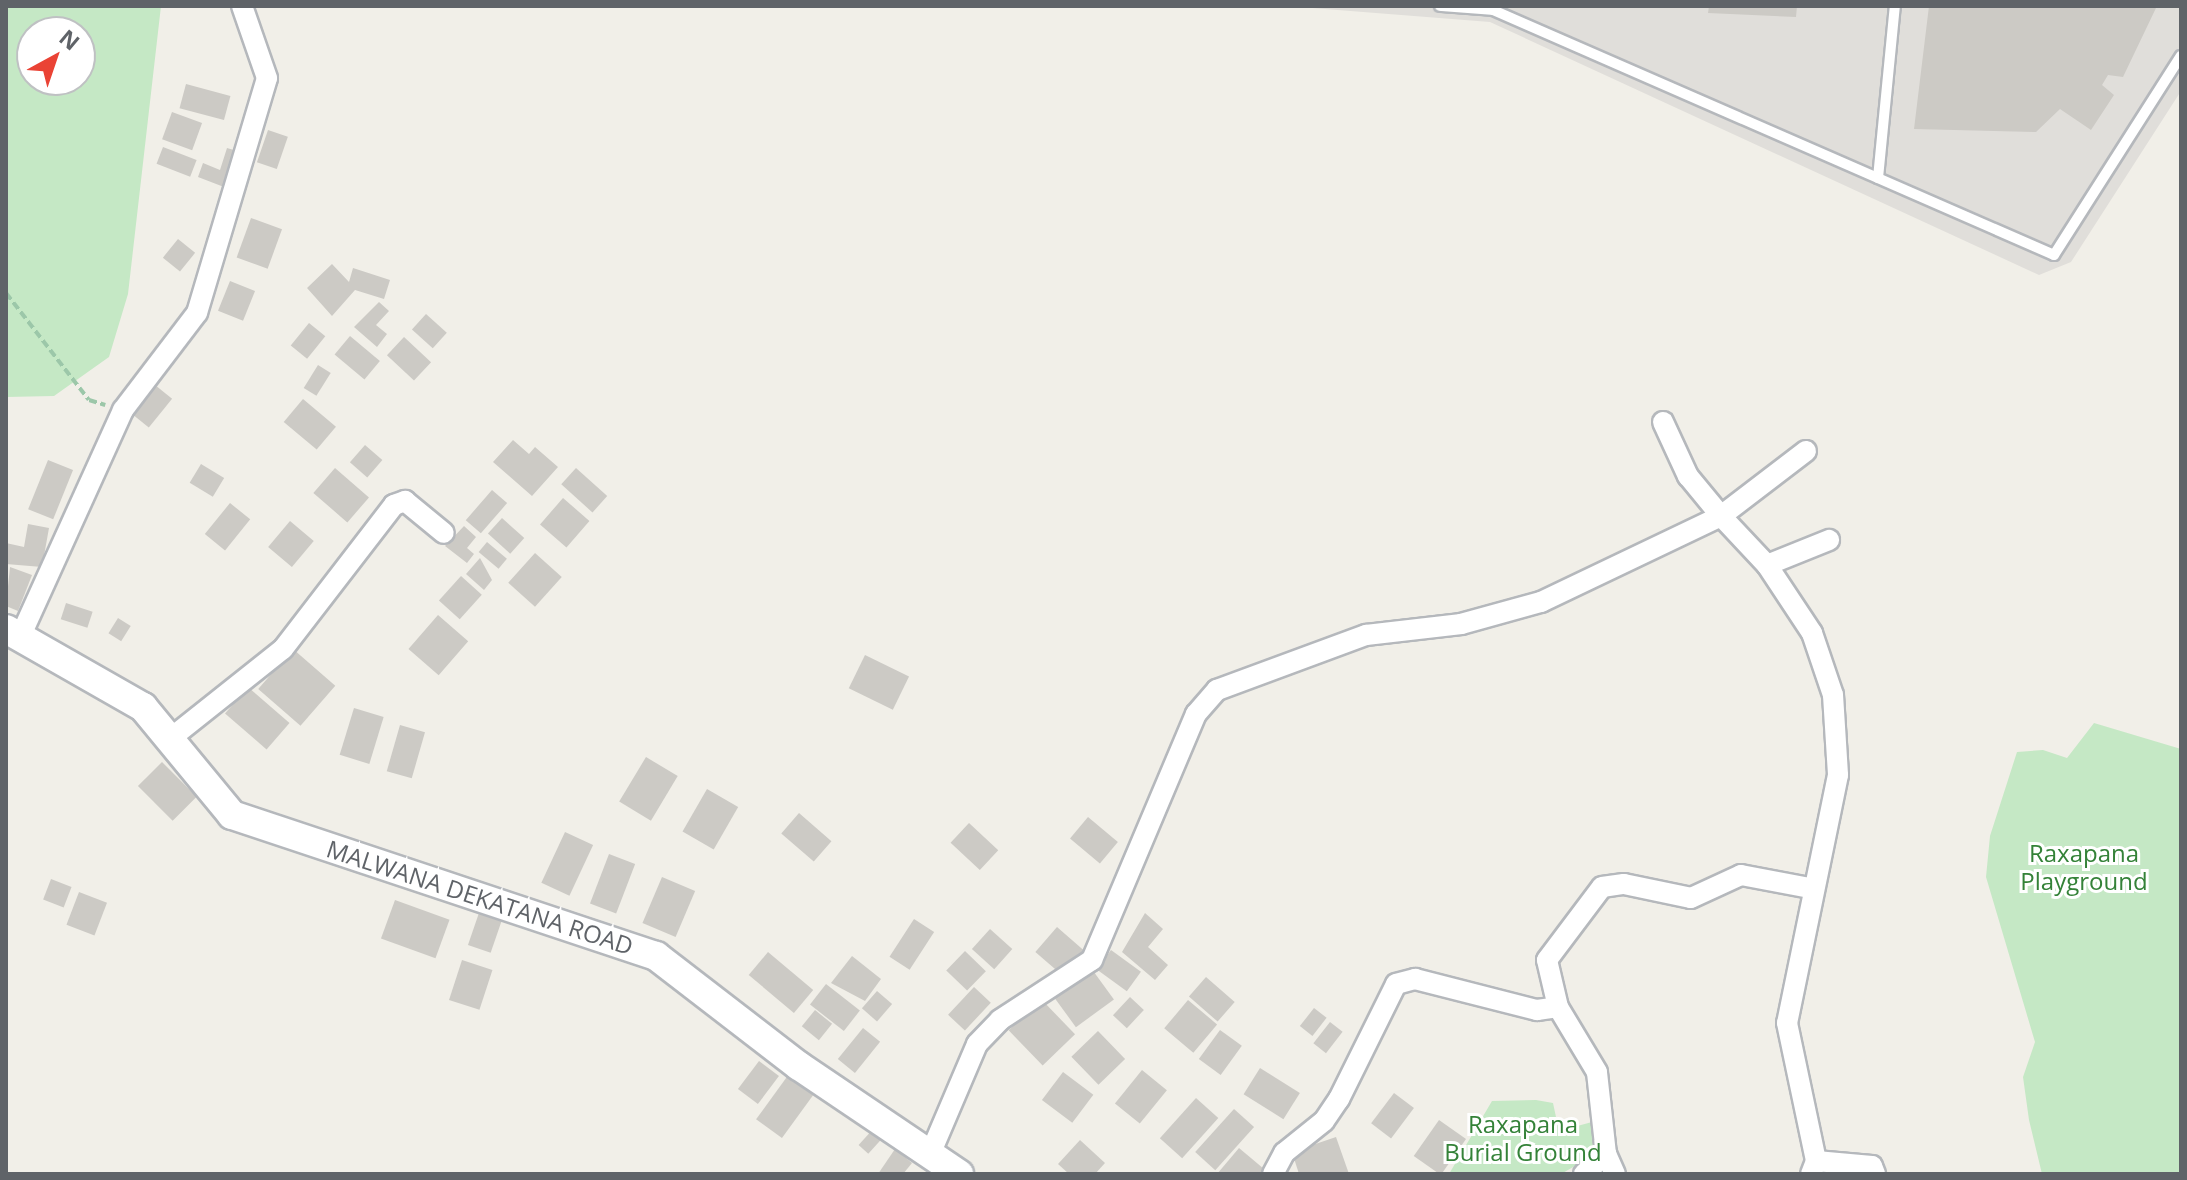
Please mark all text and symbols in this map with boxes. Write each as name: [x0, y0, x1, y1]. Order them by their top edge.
north arrow: [16, 16, 96, 96]
text: N: [54, 22, 87, 56]
street label: MALWANA DEKATANA ROAD: [323, 834, 637, 960]
park label: Raxapana Playground: [2020, 839, 2148, 895]
park label: Raxapana Burial Ground: [1444, 1110, 1602, 1166]

